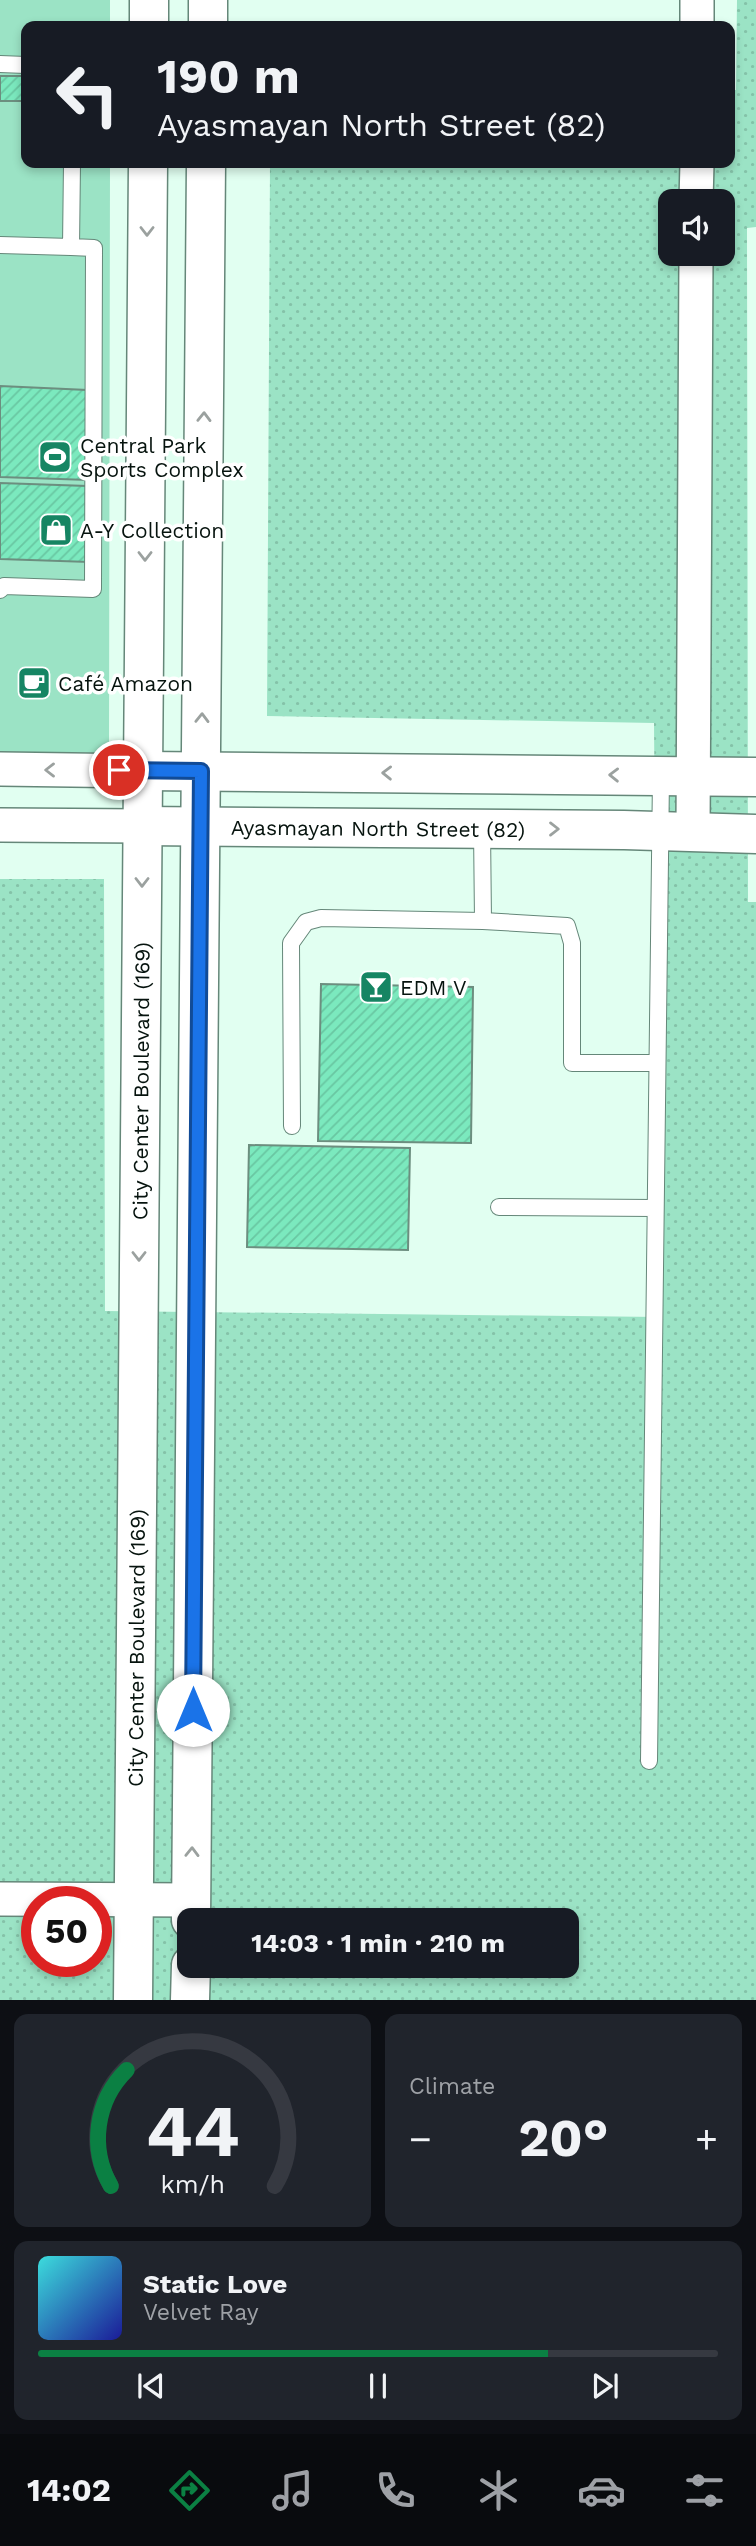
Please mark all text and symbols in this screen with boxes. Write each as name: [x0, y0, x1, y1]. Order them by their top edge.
text: 190 m: [157, 47, 300, 105]
icon: left: [42, 49, 133, 140]
text: Ayasmayan North Street (82): [157, 106, 605, 144]
map controls: [658, 189, 735, 266]
button: sound: [658, 189, 735, 266]
one-way arrow: [139, 226, 155, 237]
one-way arrow: [196, 411, 212, 421]
place label: Central Park Sports Complex: [80, 433, 244, 482]
sports icon: Central Park Sports Complex: [36, 438, 74, 476]
shop icon: A-Y Collection: [37, 511, 75, 549]
place label: A-Y Collection: [80, 518, 224, 543]
one-way arrow: [137, 552, 153, 562]
cafe icon: Café Amazon: [15, 664, 53, 702]
place label: Café Amazon: [58, 671, 193, 696]
one-way arrow: [194, 712, 209, 723]
pin: [89, 740, 149, 800]
icon: arrive: [100, 751, 138, 789]
one-way arrow: [44, 762, 55, 778]
one-way arrow: [381, 765, 392, 781]
one-way arrow: [609, 767, 619, 783]
street label: Ayasmayan North Street (82): [231, 814, 525, 842]
one-way arrow: [548, 822, 559, 837]
one-way arrow: [134, 877, 150, 888]
street label: City Center Boulevard (169): [127, 942, 154, 1220]
bar icon: EDM V: [357, 968, 395, 1006]
place label: EDM V: [400, 975, 467, 1000]
one-way arrow: [131, 1252, 147, 1262]
street label: City Center Boulevard (169): [122, 1509, 150, 1787]
position arrow: [156, 1673, 230, 1747]
one-way arrow: [184, 1846, 200, 1856]
speed limit sign: 50: [21, 1886, 112, 1977]
text: 14:03 · 1 min · 210 m: [251, 1928, 505, 1958]
text: Climate: [409, 2073, 495, 2100]
text: 44: [145, 2089, 240, 2175]
text: 20°: [518, 2108, 609, 2169]
text: −: [409, 2117, 432, 2161]
text: +: [695, 2117, 718, 2161]
text: km/h: [160, 2170, 225, 2199]
text: Static Love: [143, 2269, 287, 2299]
text: Velvet Ray: [143, 2299, 259, 2326]
icon: previous: [132, 2367, 170, 2405]
icon: pause: [359, 2367, 397, 2405]
icon: next: [586, 2367, 624, 2405]
icon: directions: [165, 2466, 214, 2515]
icon: music: [268, 2466, 317, 2515]
icon: phone: [371, 2466, 420, 2515]
icon: climate: [474, 2466, 523, 2515]
icon: car: [577, 2466, 626, 2515]
icon: filters: [680, 2466, 729, 2515]
text: 14:02: [27, 2471, 111, 2509]

